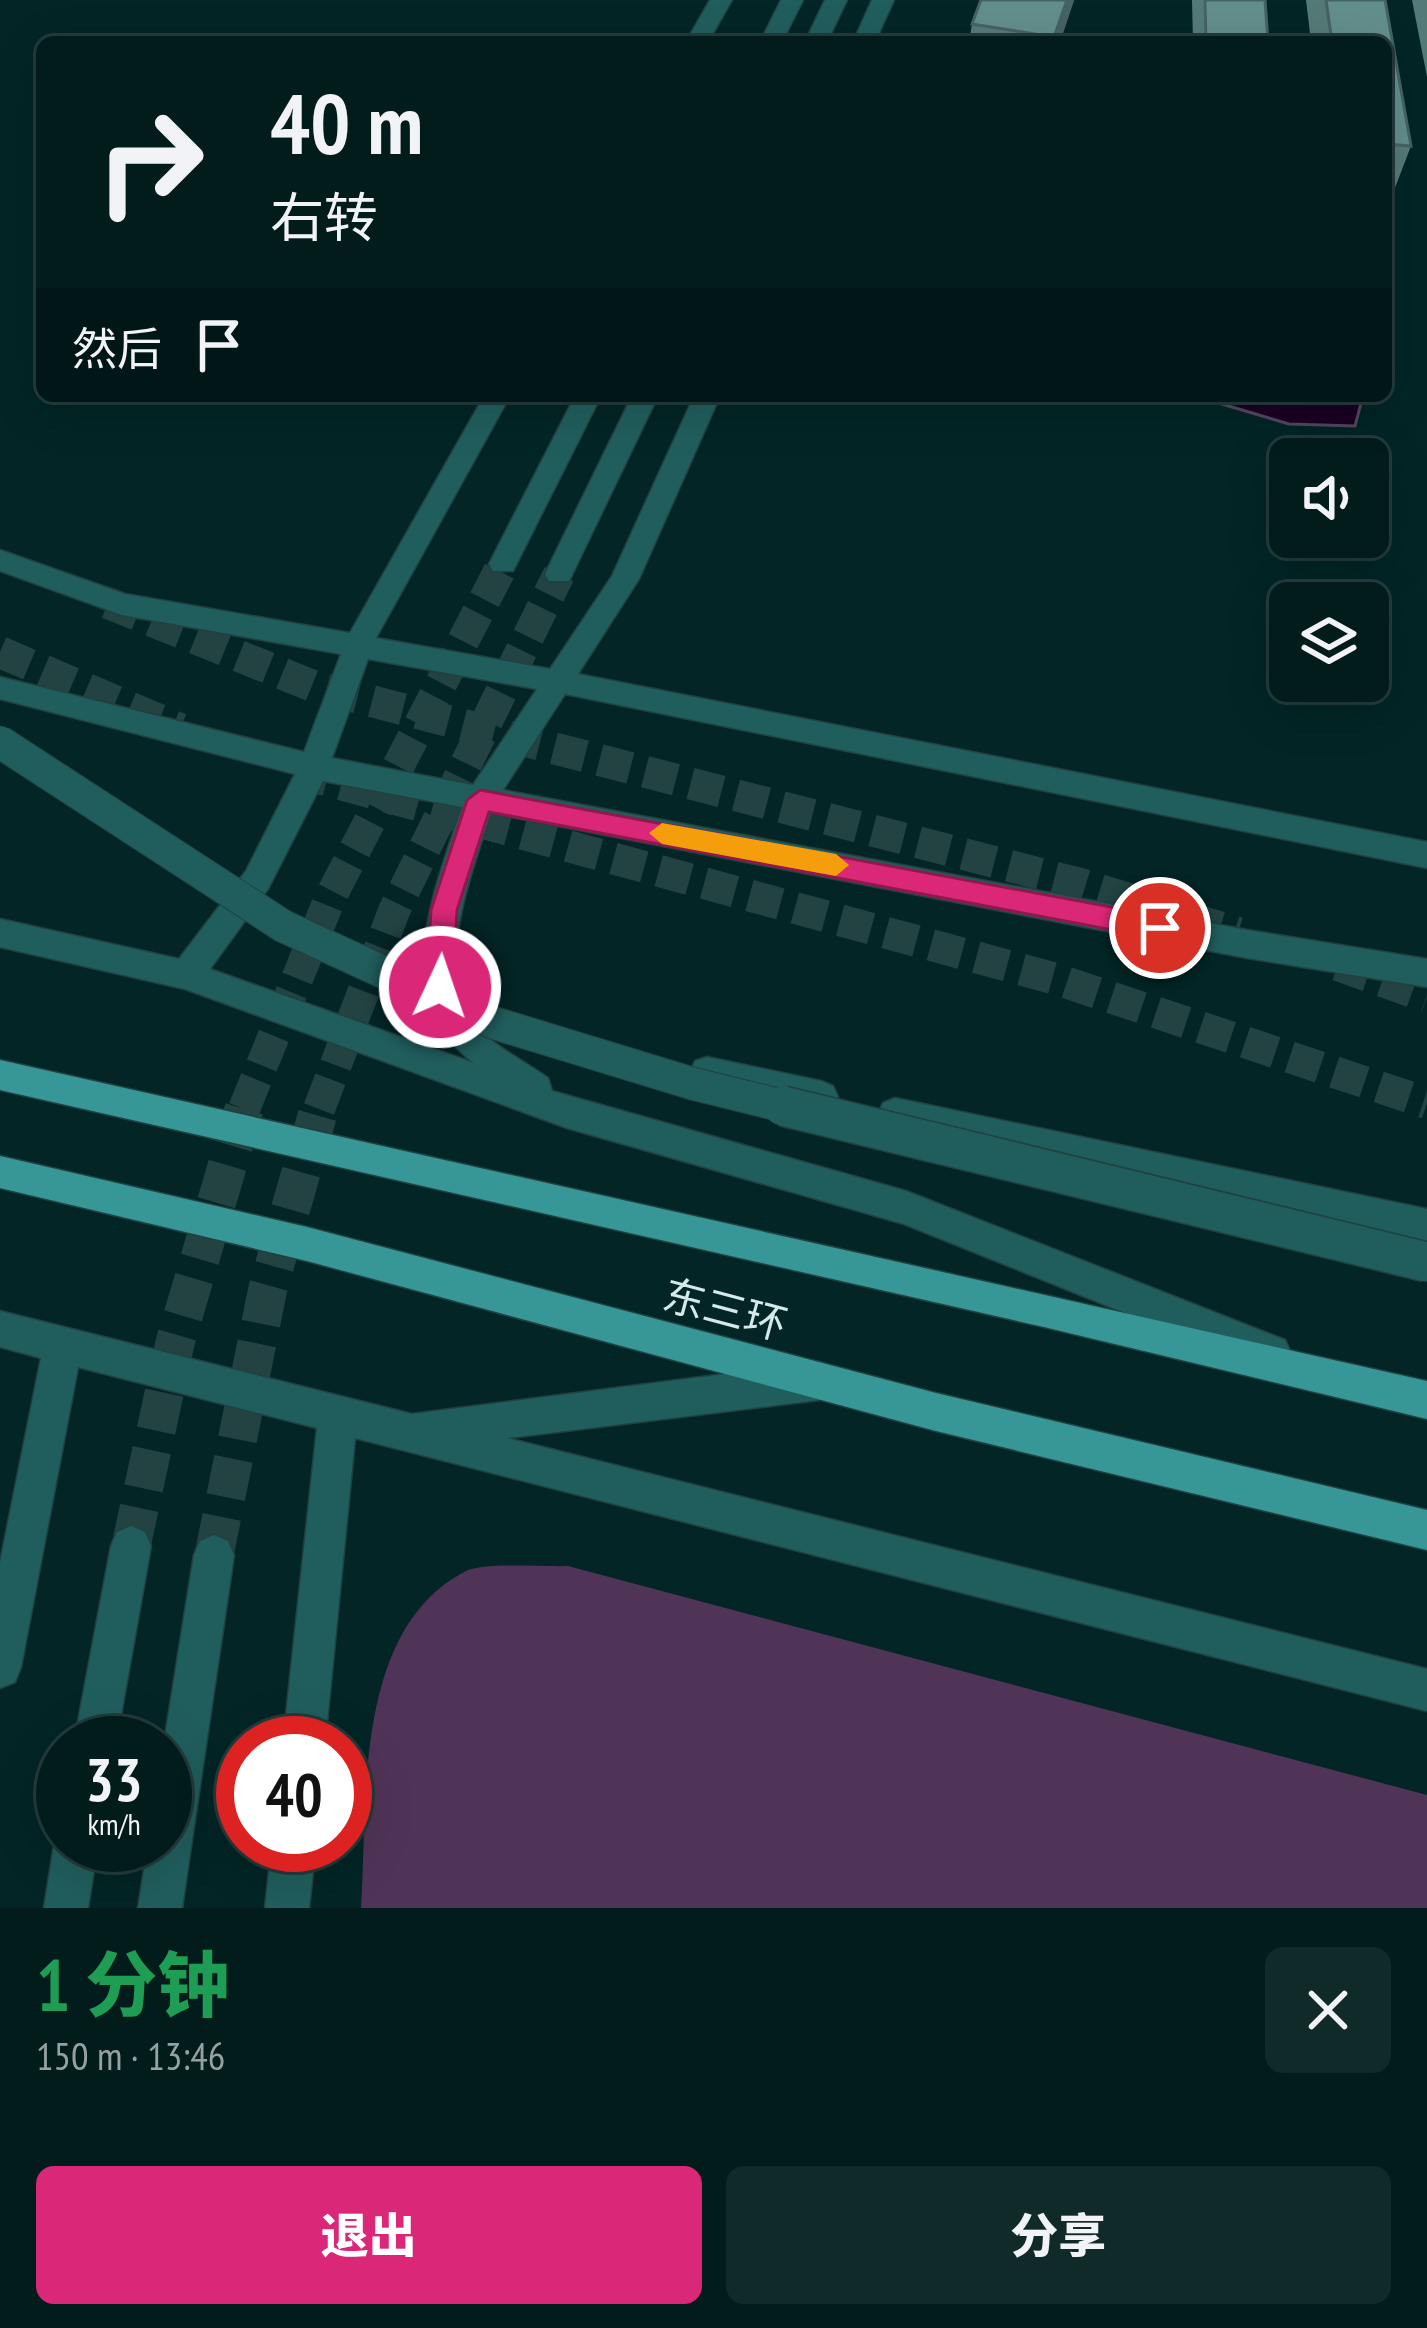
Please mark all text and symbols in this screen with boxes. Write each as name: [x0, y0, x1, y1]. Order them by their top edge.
text: 40 m: [270, 68, 423, 177]
icon: right: [72, 84, 228, 240]
text: 右转: [270, 182, 378, 252]
icon: arrive: [186, 312, 252, 378]
text: 然后: [72, 319, 162, 377]
map controls: [1269, 438, 1389, 702]
button: sound: [1269, 438, 1389, 558]
button: layers: [1269, 582, 1389, 702]
pin: [1109, 877, 1211, 979]
icon: arrive: [1127, 895, 1193, 961]
position arrow: [377, 924, 503, 1050]
street label: 东三环: [657, 1266, 793, 1352]
speed limit sign: 40: [216, 1716, 372, 1872]
text: 33: [85, 1740, 143, 1818]
text: km/h: [87, 1804, 141, 1843]
text: 1 分钟: [36, 1938, 229, 2031]
button: close: [1265, 1947, 1391, 2073]
text: 150 m · 13:46: [36, 2030, 225, 2081]
button: 退出: [36, 2166, 702, 2304]
button: 分享: [726, 2166, 1391, 2304]

